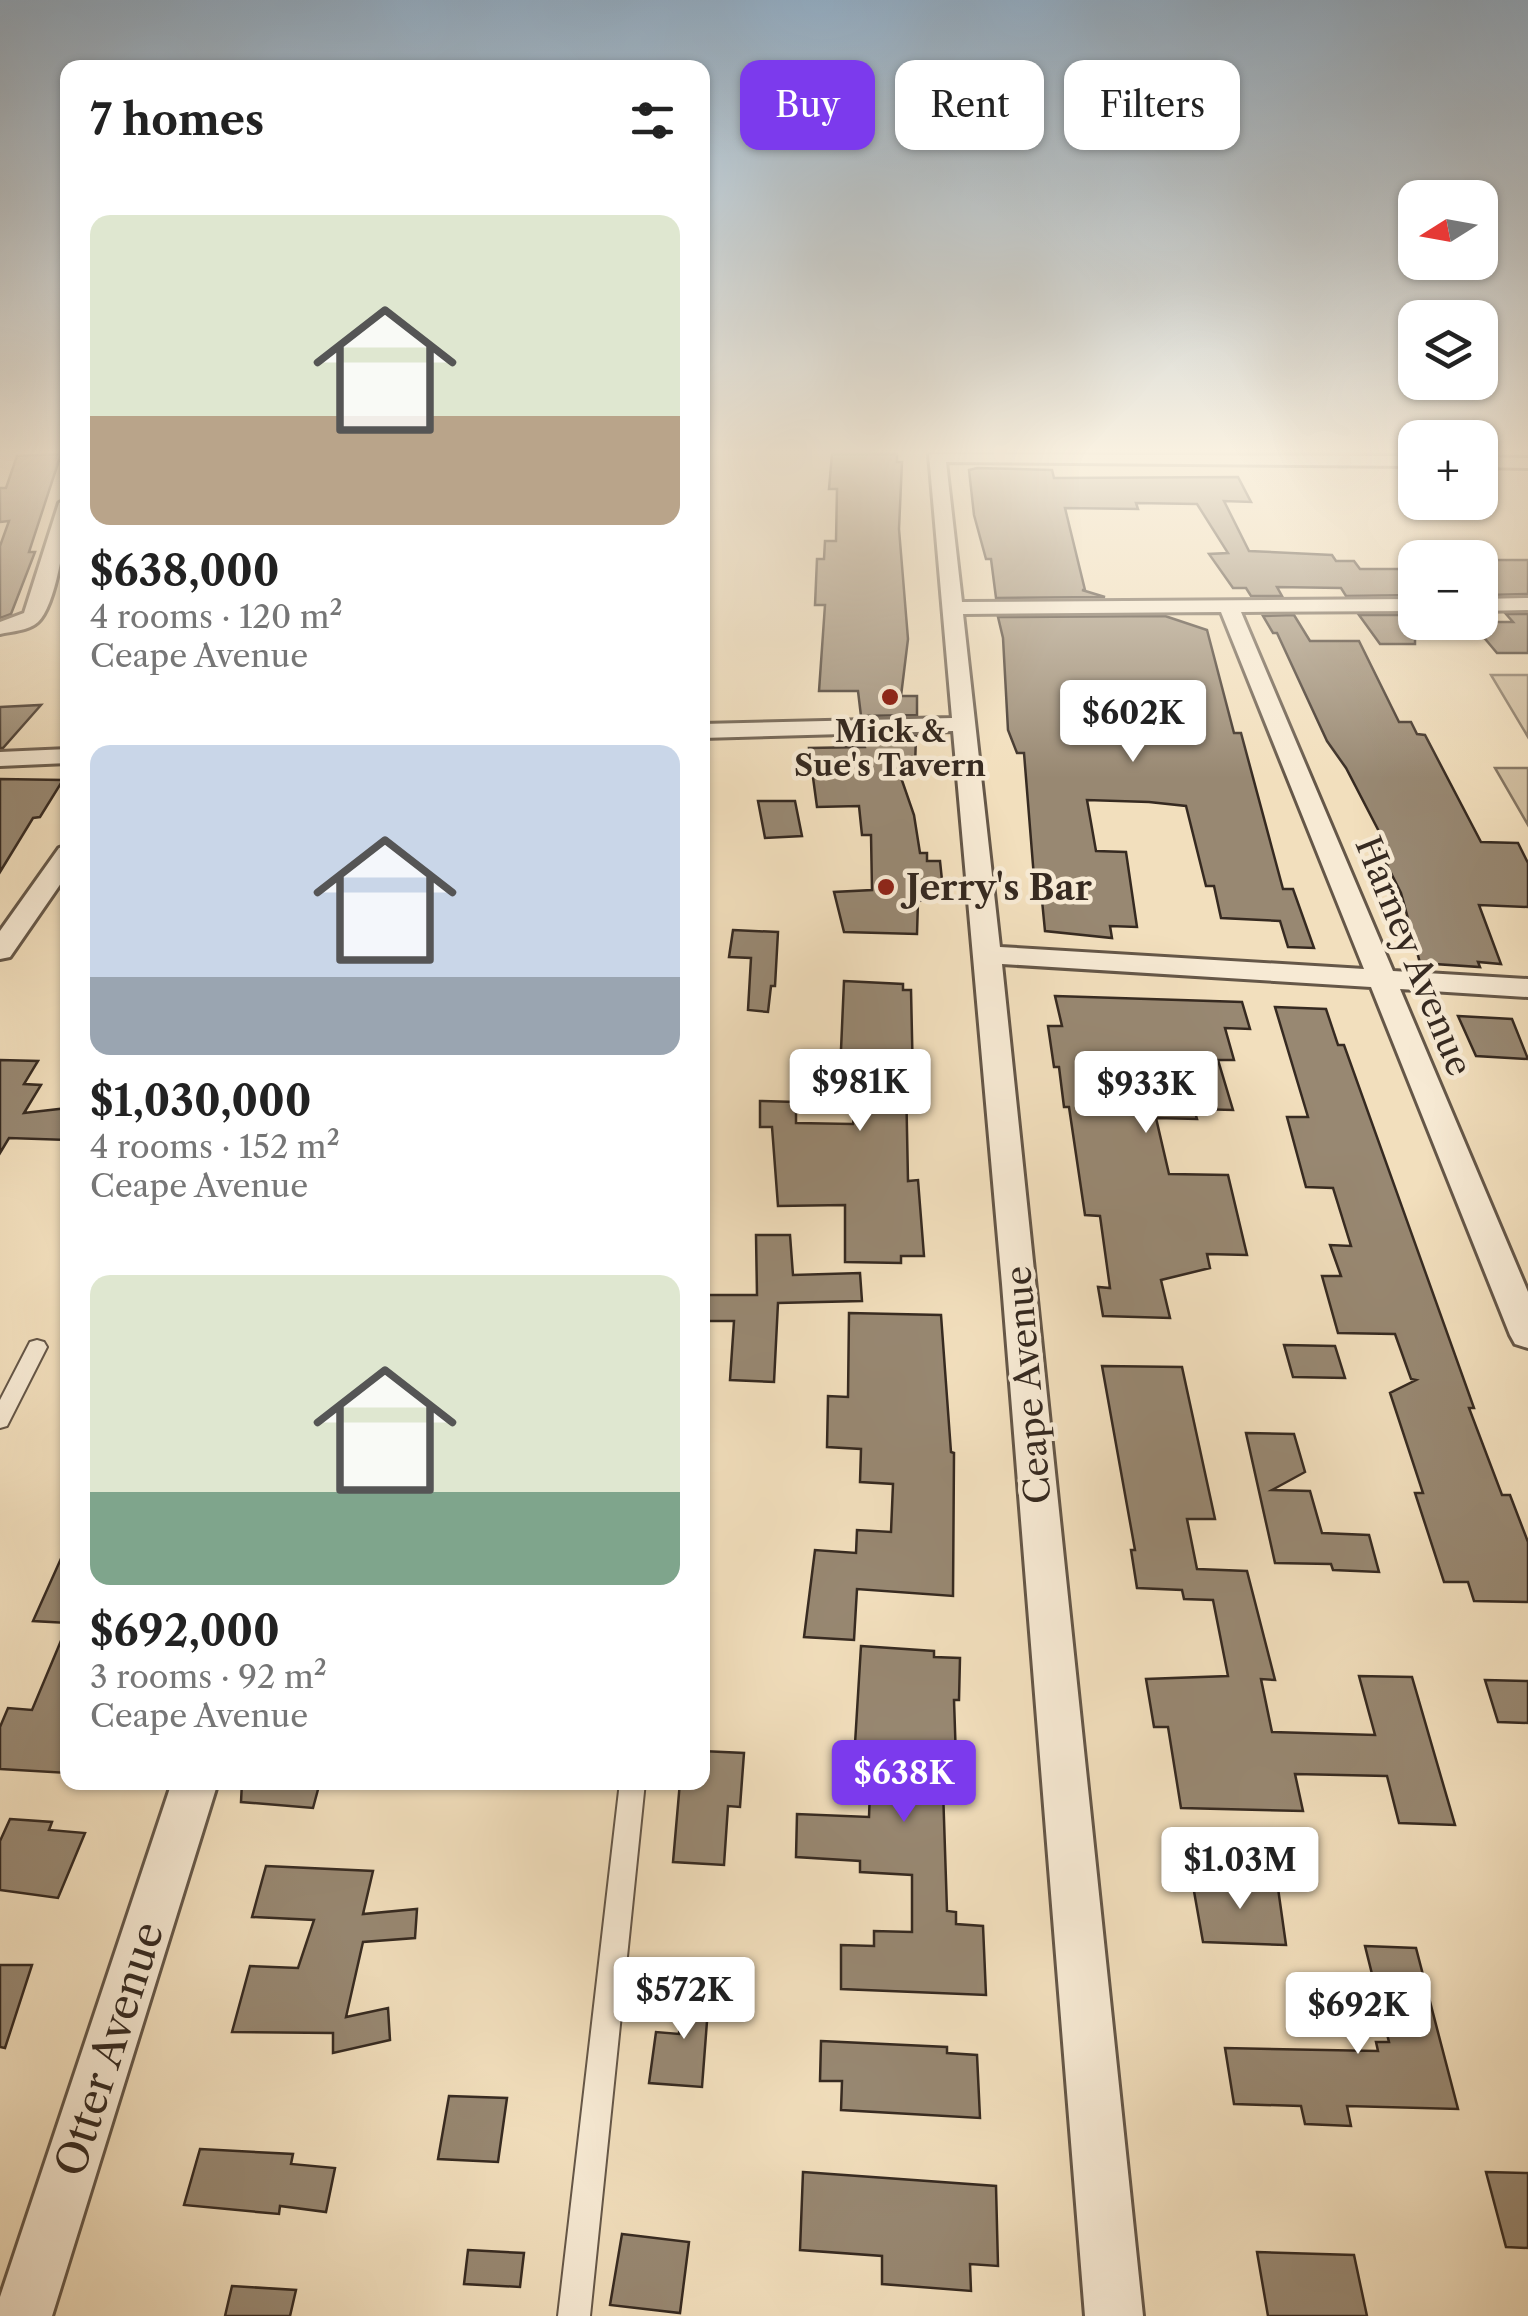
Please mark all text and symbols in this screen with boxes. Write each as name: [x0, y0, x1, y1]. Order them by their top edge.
chip: Buy: [740, 60, 875, 150]
chip: Rent: [895, 60, 1044, 150]
chip: Filters: [1064, 60, 1240, 150]
icon: filters: [625, 93, 680, 148]
text: 7 homes: [90, 94, 264, 146]
north arrow: [1398, 180, 1498, 280]
map controls: [1398, 180, 1498, 640]
icon: home: [295, 280, 475, 460]
button: layers: [1398, 300, 1498, 400]
button: +: [1398, 420, 1498, 520]
button: −: [1398, 540, 1498, 640]
text: $638,000: [90, 545, 279, 597]
text: 4 rooms · 120 m²: [90, 597, 343, 636]
text: Ceape Avenue: [90, 636, 308, 675]
pin: $602K: [1063, 680, 1203, 765]
marker: Mick & Sue's Tavern: [879, 686, 901, 708]
text: $602K: [1082, 693, 1184, 732]
place label: Mick & Sue's Tavern: [794, 713, 986, 784]
icon: home: [295, 810, 475, 990]
street label: Harney Avenue: [1346, 830, 1482, 1082]
place label: Jerry's Bar: [900, 866, 1092, 909]
marker: Jerry's Bar: [875, 876, 897, 898]
pin: $981K: [790, 1049, 930, 1134]
pin: $933K: [1076, 1051, 1216, 1136]
text: $981K: [812, 1062, 908, 1101]
text: $933K: [1097, 1064, 1195, 1103]
text: $1,030,000: [90, 1075, 311, 1127]
text: 4 rooms · 152 m²: [90, 1127, 340, 1166]
text: Ceape Avenue: [90, 1166, 308, 1205]
street label: Ceape Avenue: [996, 1264, 1060, 1506]
icon: home: [295, 1340, 475, 1520]
text: $692,000: [90, 1605, 280, 1657]
text: 3 rooms · 92 m²: [90, 1657, 327, 1696]
text: Ceape Avenue: [90, 1696, 308, 1735]
pin: $638K: [834, 1740, 974, 1825]
text: $638K: [854, 1753, 954, 1792]
pin: $1.03M: [1159, 1827, 1321, 1912]
text: $1.03M: [1183, 1840, 1297, 1879]
street label: Otter Avenue: [44, 1916, 174, 2182]
pin: $572K: [614, 1957, 754, 2042]
text: $572K: [636, 1970, 732, 2009]
pin: $692K: [1288, 1972, 1428, 2057]
text: $692K: [1308, 1985, 1408, 2024]

